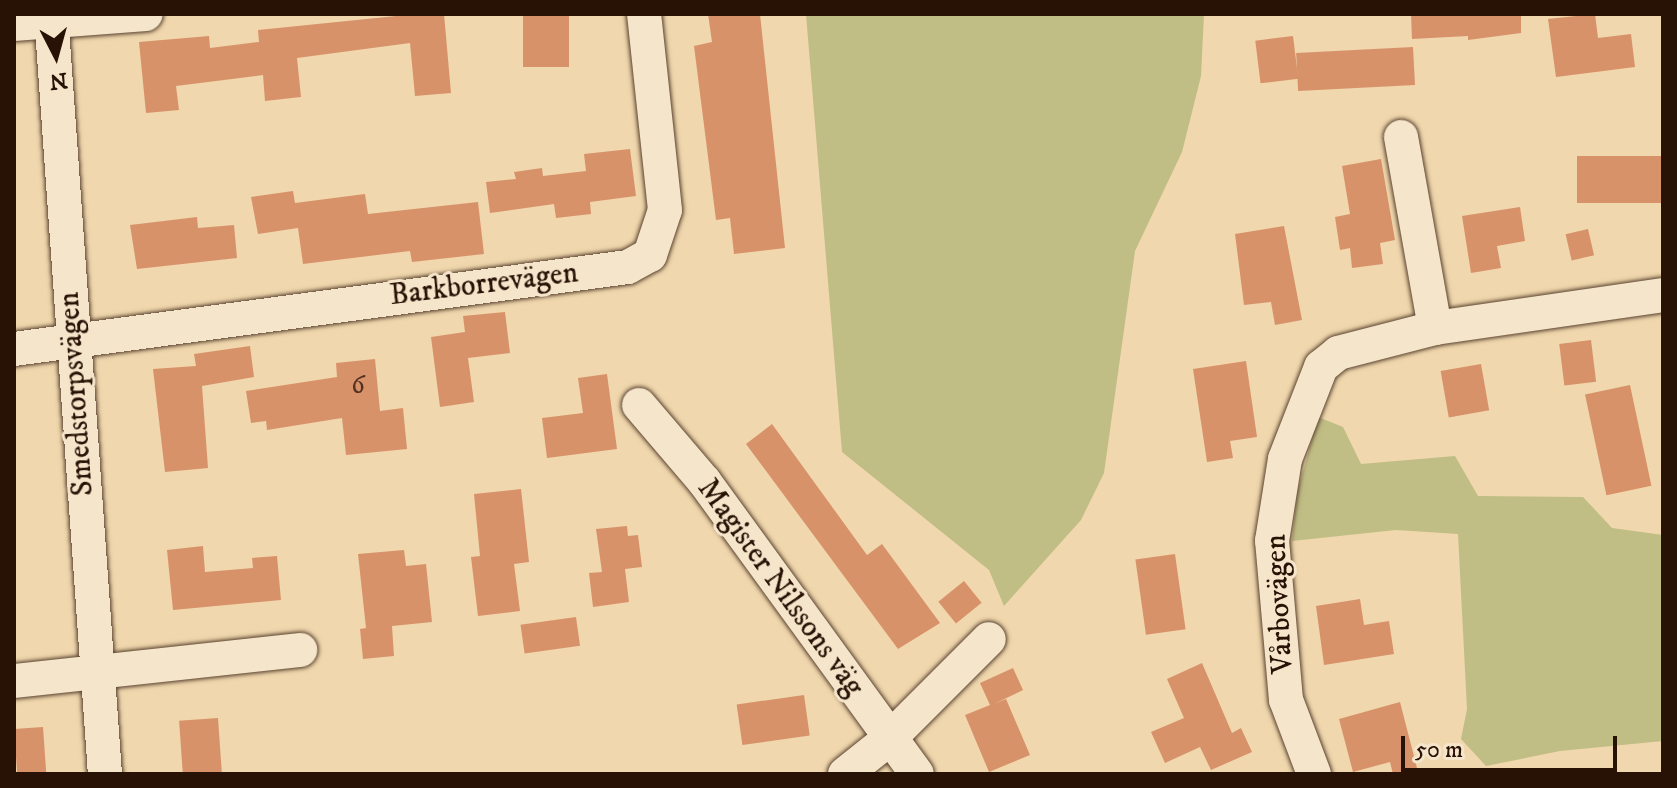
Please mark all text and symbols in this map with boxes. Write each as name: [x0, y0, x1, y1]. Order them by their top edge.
north arrow: [16, 16, 96, 96]
text: N: [48, 66, 69, 95]
street label: Barkborrevägen: [388, 256, 580, 314]
street label: Smedstorpsvägen: [52, 291, 102, 497]
house number: 6: [351, 370, 365, 402]
street label: Magister Nilssons väg: [689, 472, 871, 704]
street label: Vårbovägen: [1258, 533, 1302, 675]
scale bar: [1405, 720, 1621, 770]
text: 50 m: [1415, 735, 1463, 765]

